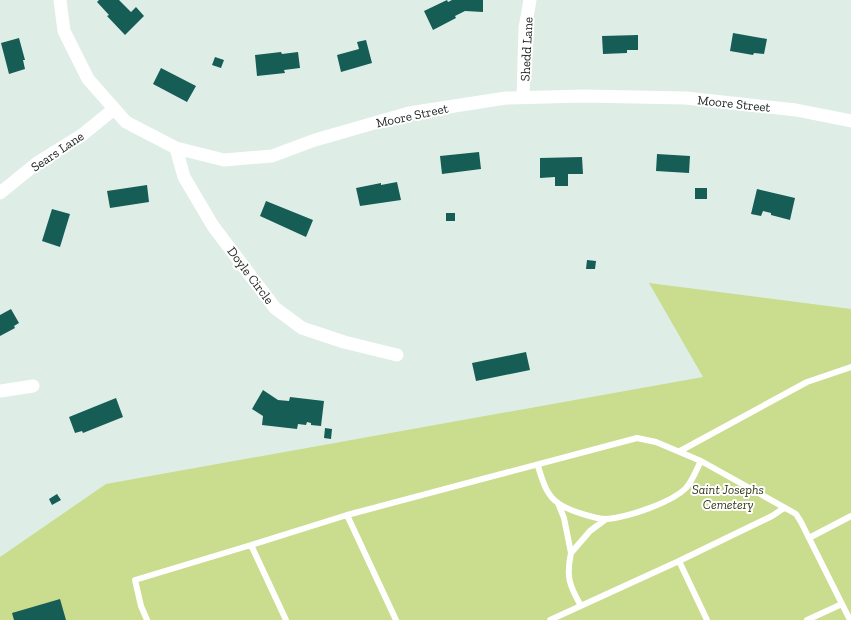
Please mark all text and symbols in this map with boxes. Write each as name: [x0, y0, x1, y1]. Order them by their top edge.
street label: Shedd Lane: [517, 16, 536, 82]
street label: Moore Street: [697, 92, 771, 115]
street label: Moore Street: [375, 100, 450, 130]
street label: Sears Lane: [28, 128, 86, 175]
street label: Doyle Circle: [224, 244, 277, 307]
park label: Saint Josephs Cemetery: [692, 482, 764, 512]

